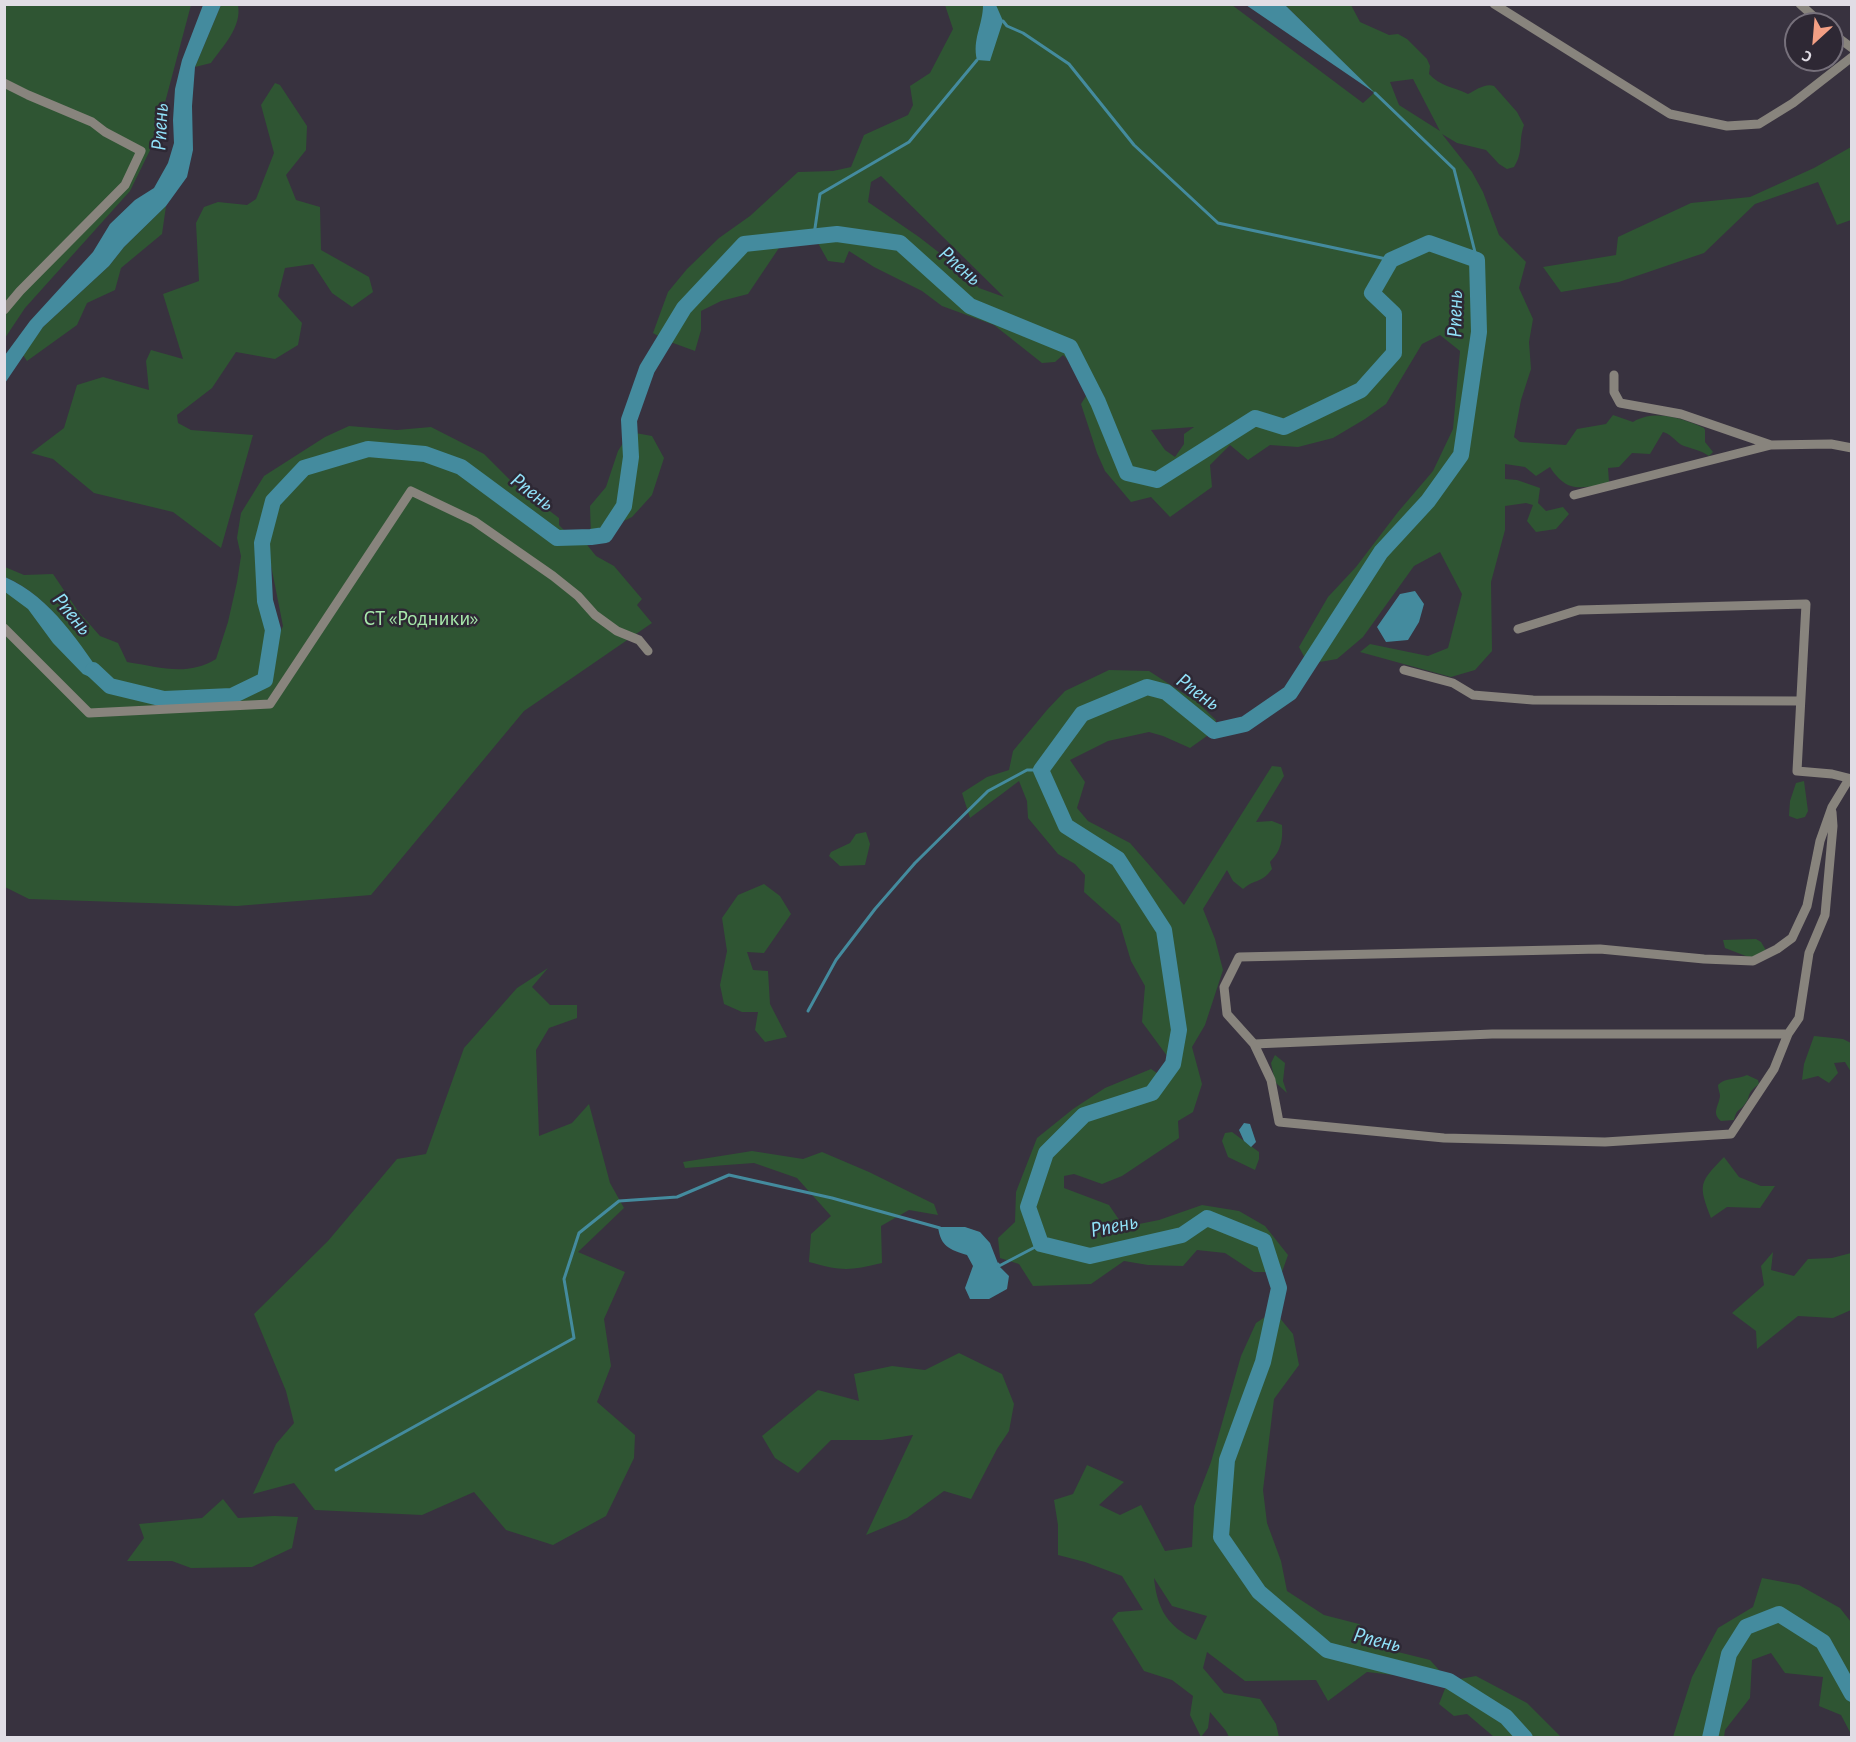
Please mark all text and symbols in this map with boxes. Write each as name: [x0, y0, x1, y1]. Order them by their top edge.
north arrow: [1784, 12, 1844, 72]
text: С: [1800, 47, 1814, 66]
water label: Рпень: [146, 102, 174, 152]
water label: Рпень: [933, 240, 987, 292]
water label: Рпень: [1441, 290, 1469, 338]
water label: Рпень: [505, 467, 559, 517]
water label: Рпень: [47, 587, 97, 641]
park label: СТ «Родники»: [363, 606, 479, 632]
water label: Рпень: [1171, 667, 1225, 717]
water label: Рпень: [1088, 1208, 1140, 1244]
water label: Рпень: [1351, 1621, 1403, 1659]

